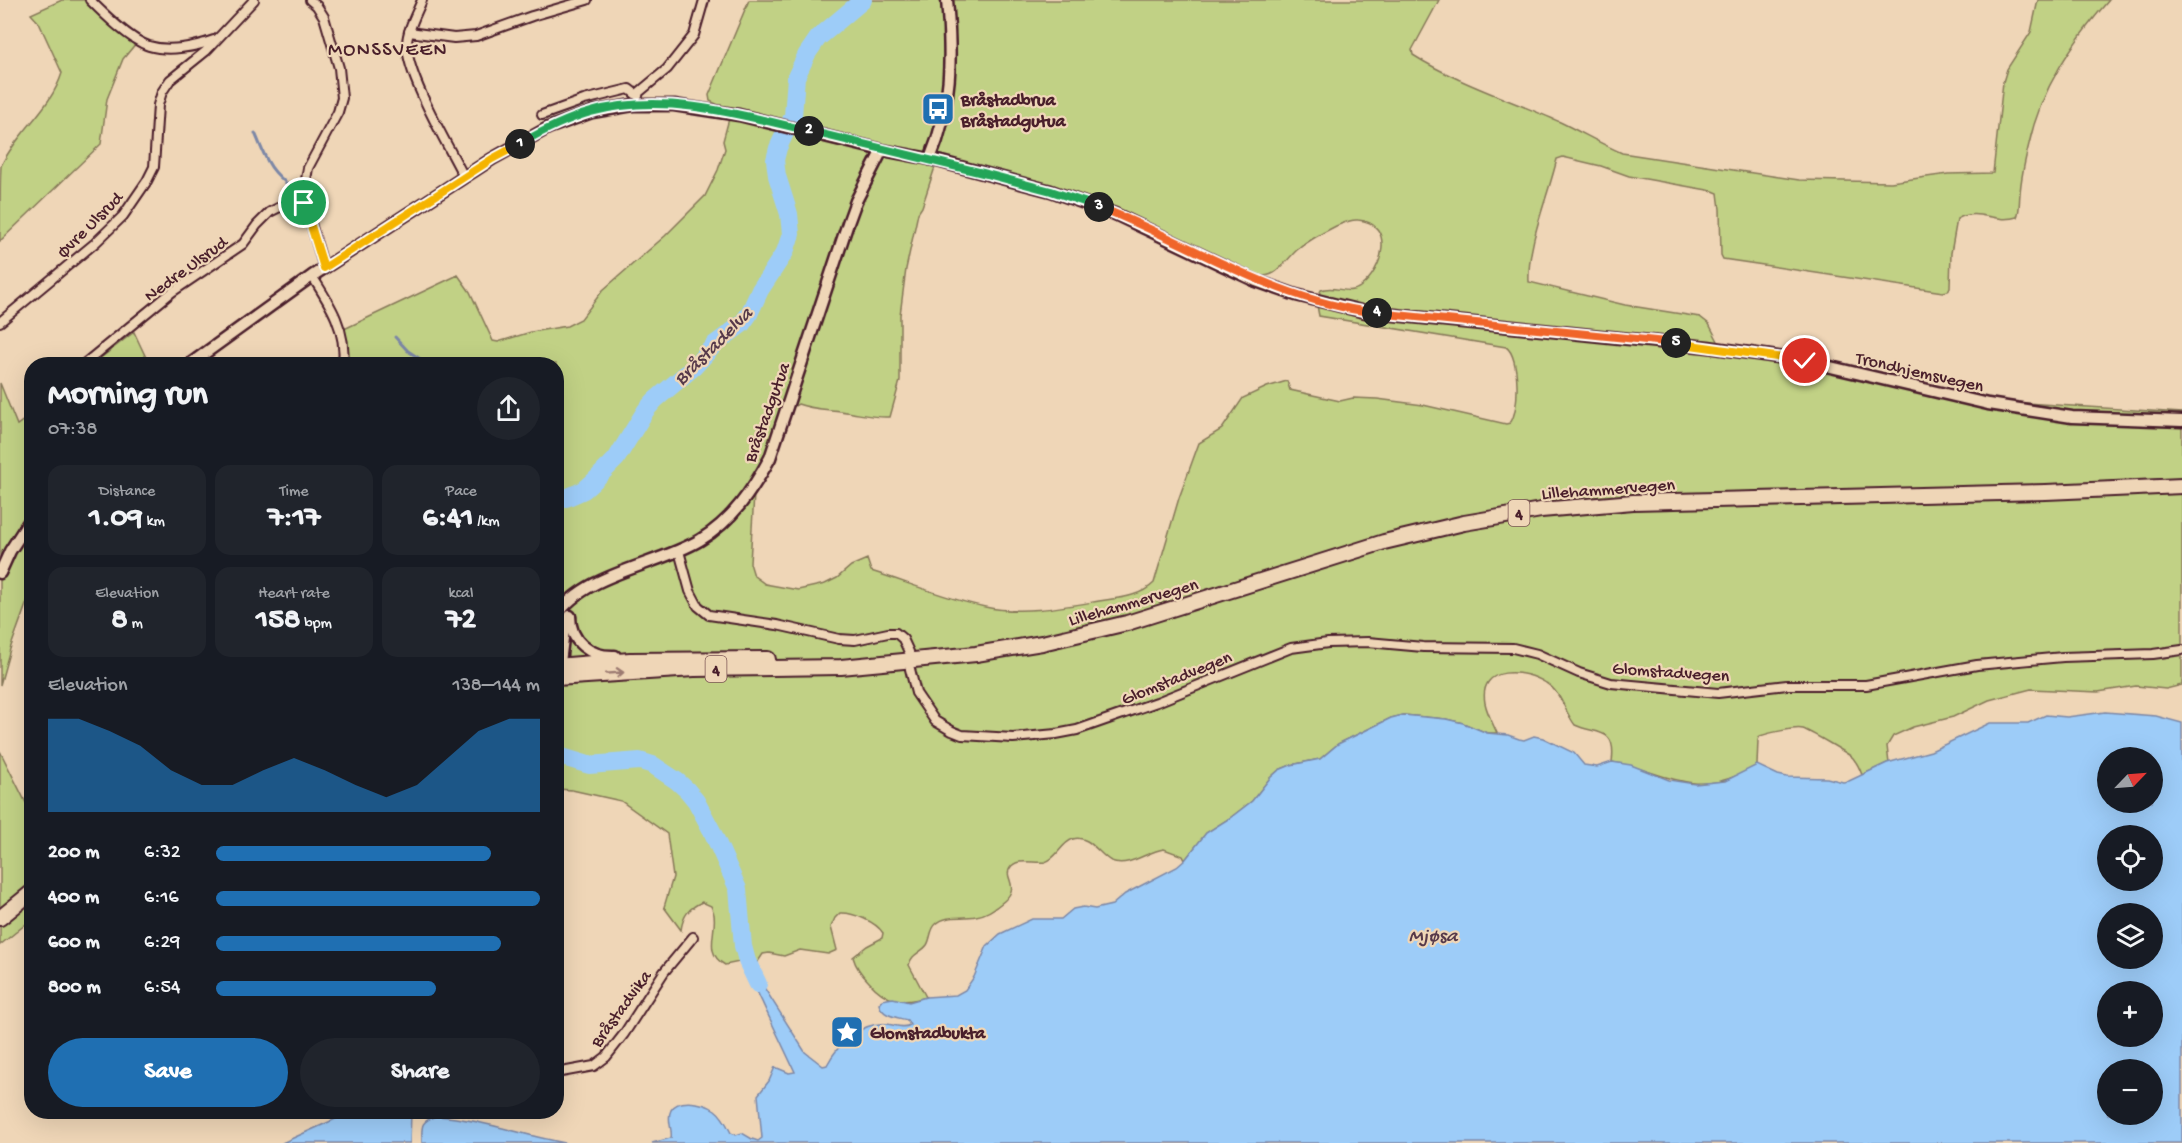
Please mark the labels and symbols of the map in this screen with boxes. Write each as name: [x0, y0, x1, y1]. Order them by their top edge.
district label: MONSSVEEN: [328, 40, 448, 63]
bus stop icon: Bråstadbrua Bråstadgutua: [920, 91, 956, 127]
place label: Bråstadbrua Bråstadgutua: [960, 91, 1067, 133]
pin: 2: [794, 116, 824, 146]
pin: 1: [505, 129, 535, 159]
pin: [278, 177, 329, 228]
street label: Øvre Ulsrud: [53, 187, 129, 263]
pin: 3: [1084, 192, 1114, 222]
street label: Nedre Ulsrud: [141, 232, 233, 307]
pin: 4: [1362, 298, 1392, 328]
water label: Bråstadelva: [670, 302, 760, 391]
pin: 5: [1661, 328, 1691, 358]
pin: [1779, 335, 1830, 386]
street label: Trondhjemsvegen: [1852, 348, 1986, 398]
street label: Bråstadgutua: [740, 359, 796, 467]
street label: Lillehammervegen: [1541, 475, 1676, 506]
road number: 4: [1508, 500, 1530, 526]
street label: Lillehammervegen: [1066, 575, 1201, 632]
street label: Glomstadvegen: [1119, 647, 1236, 711]
road number: 4: [706, 656, 726, 682]
street label: Glomstadvegen: [1612, 659, 1730, 688]
one-way arrow: [604, 667, 624, 678]
north arrow: [2097, 747, 2163, 813]
water label: Mjøsa: [1409, 926, 1459, 949]
street label: Bråstadvika: [587, 966, 658, 1053]
place icon: Glomstadbukta: [829, 1014, 865, 1050]
place label: Glomstadbukta: [870, 1024, 986, 1045]

